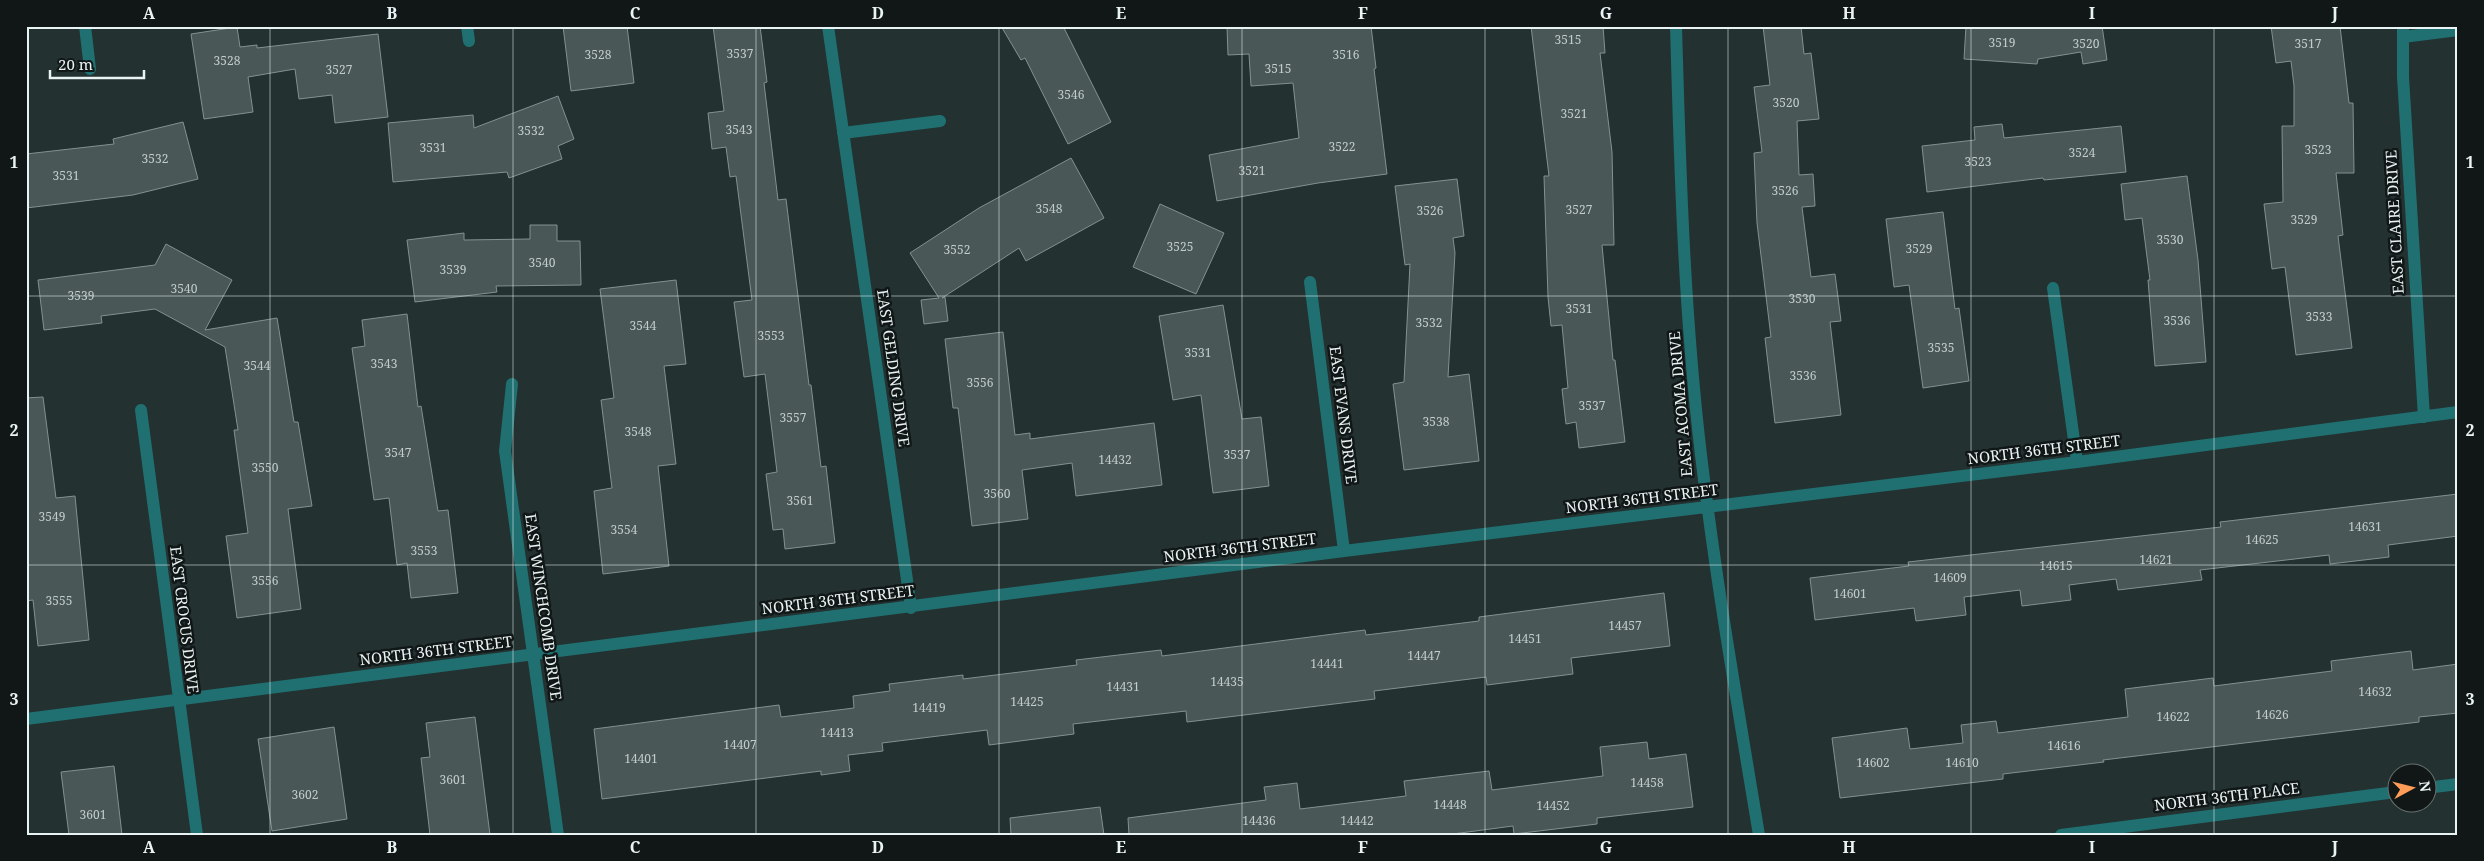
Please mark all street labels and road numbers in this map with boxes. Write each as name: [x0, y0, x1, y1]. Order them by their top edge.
street label: EAST CLAIRE DRIVE: [2380, 149, 2408, 295]
street label: EAST GELDING DRIVE: [873, 288, 915, 448]
street label: EAST ACOMA DRIVE: [1664, 331, 1696, 478]
street label: EAST EVANS DRIVE: [1326, 345, 1362, 485]
street label: NORTH 36TH STREET: [1966, 430, 2121, 468]
street label: NORTH 36TH STREET: [1564, 479, 1719, 517]
street label: EAST WINCHCOMB DRIVE: [521, 512, 567, 702]
street label: NORTH 36TH STREET: [1162, 528, 1317, 566]
street label: EAST CROCUS DRIVE: [166, 545, 204, 695]
street label: NORTH 36TH STREET: [760, 580, 915, 618]
street label: NORTH 36TH STREET: [358, 631, 513, 669]
street label: NORTH 36TH PLACE: [2153, 777, 2301, 815]

